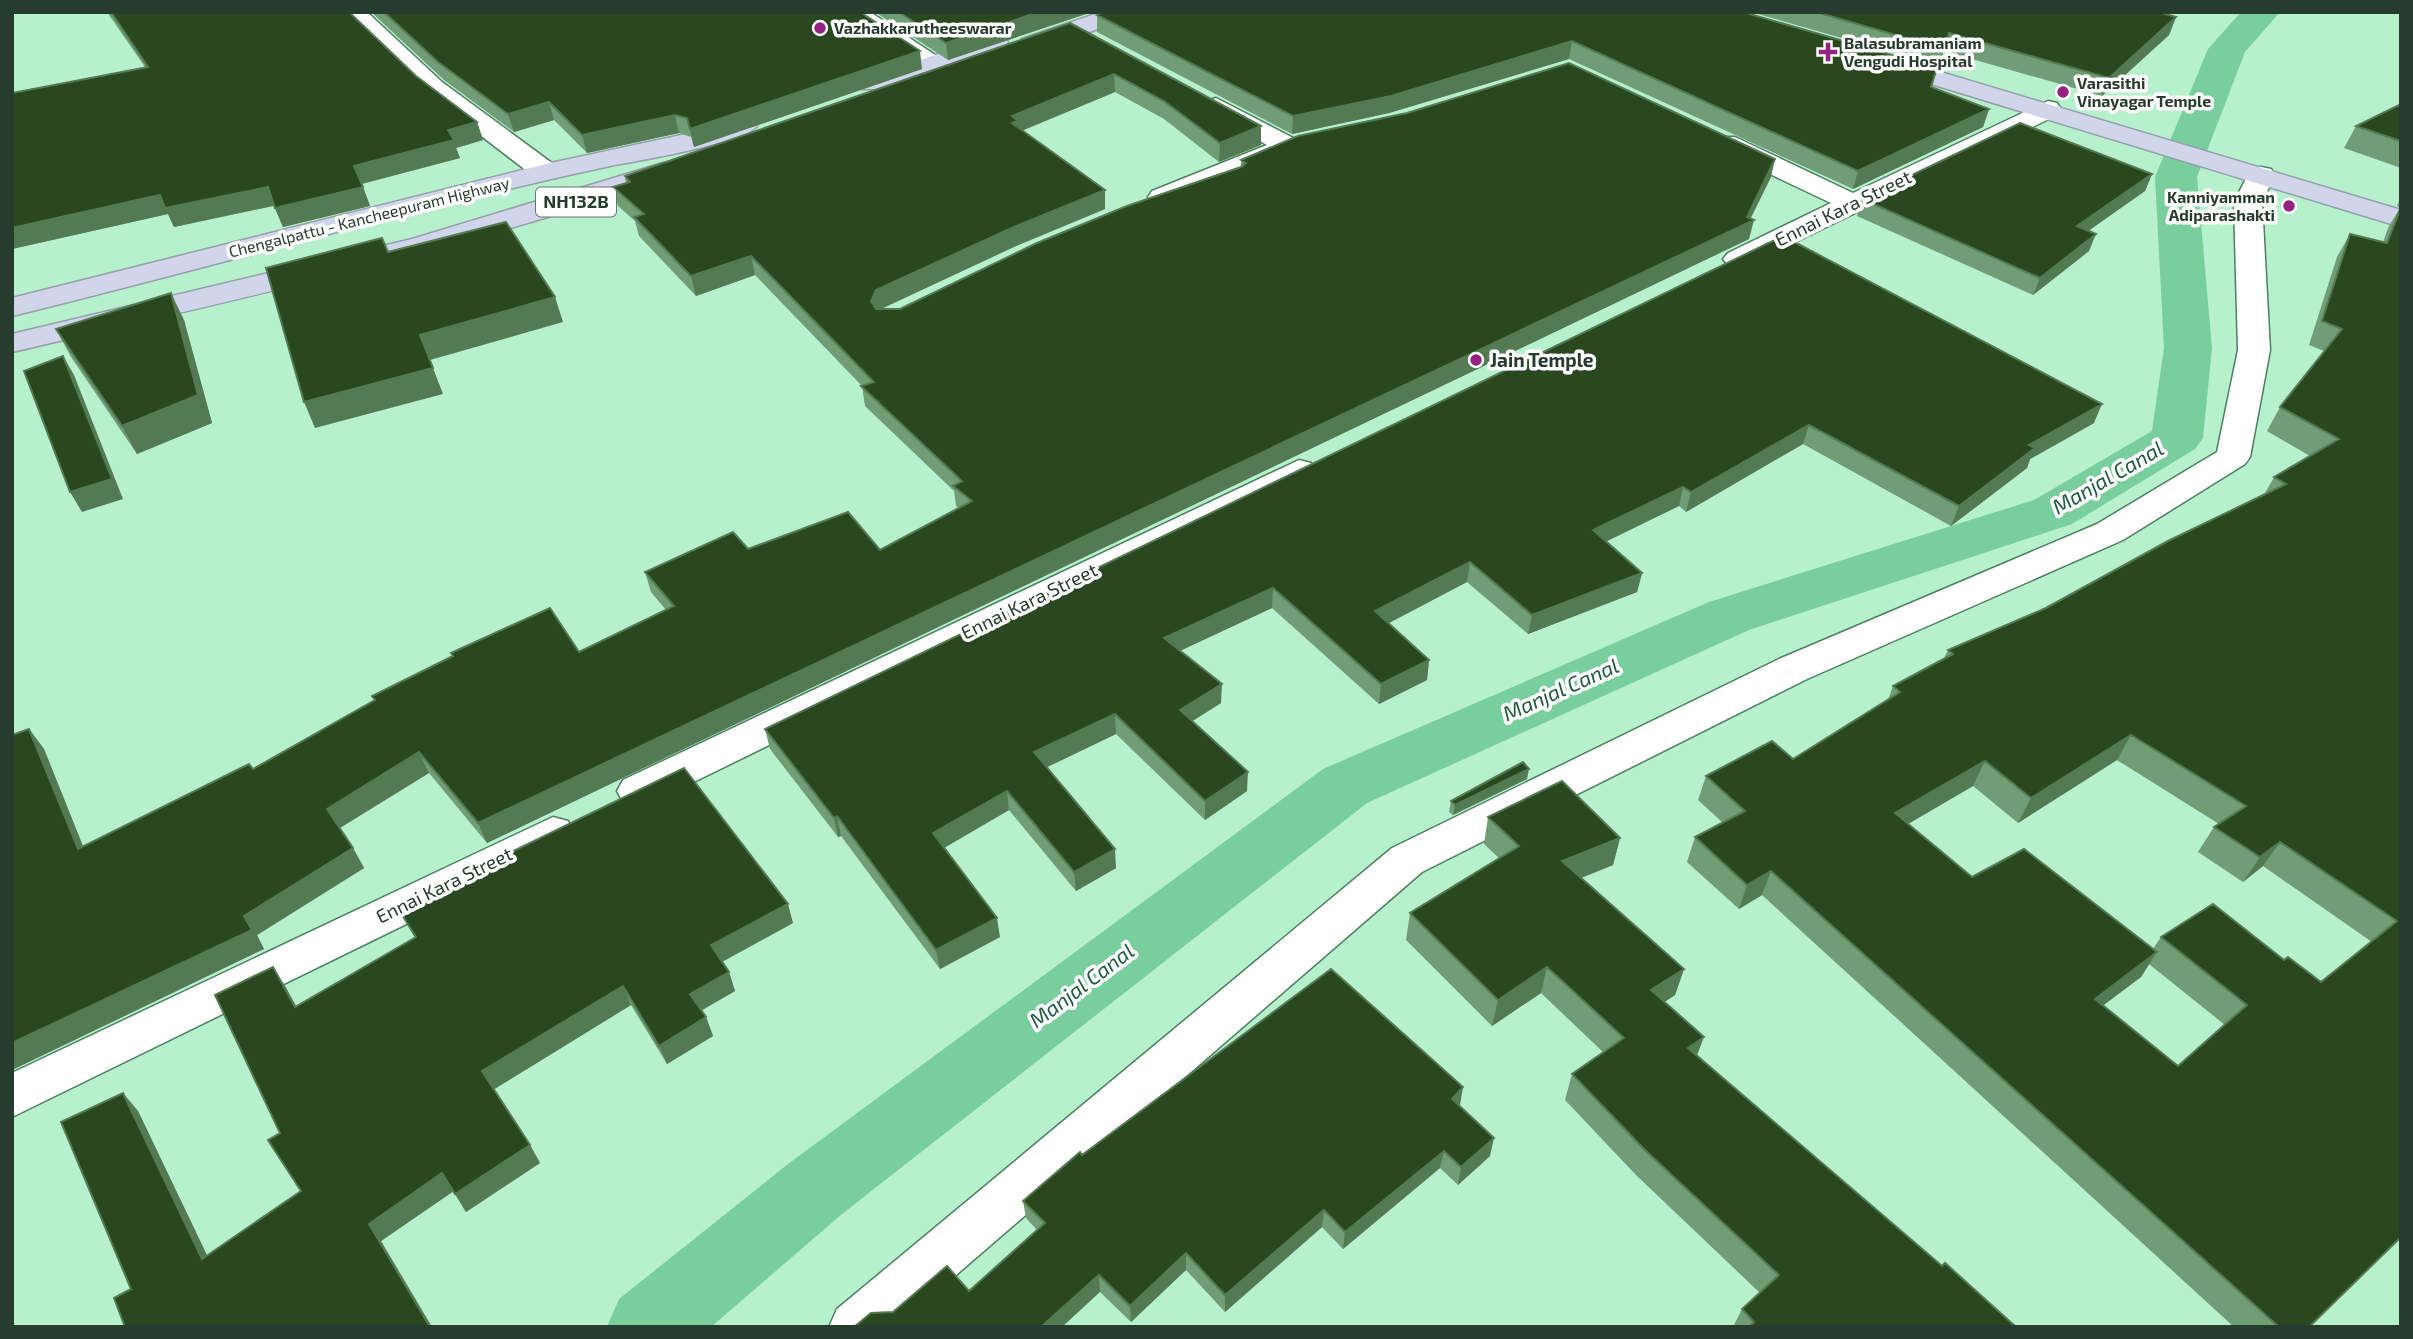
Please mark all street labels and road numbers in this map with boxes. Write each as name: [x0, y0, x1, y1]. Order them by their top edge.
street label: Ennai Kara Street: [1771, 165, 1915, 251]
street label: Chengalpattu - Kancheepuram Highway: [227, 172, 512, 261]
road number: NH132B: [536, 188, 616, 216]
street label: Ennai Kara Street: [957, 558, 1101, 644]
street label: Ennai Kara Street: [372, 842, 516, 928]

